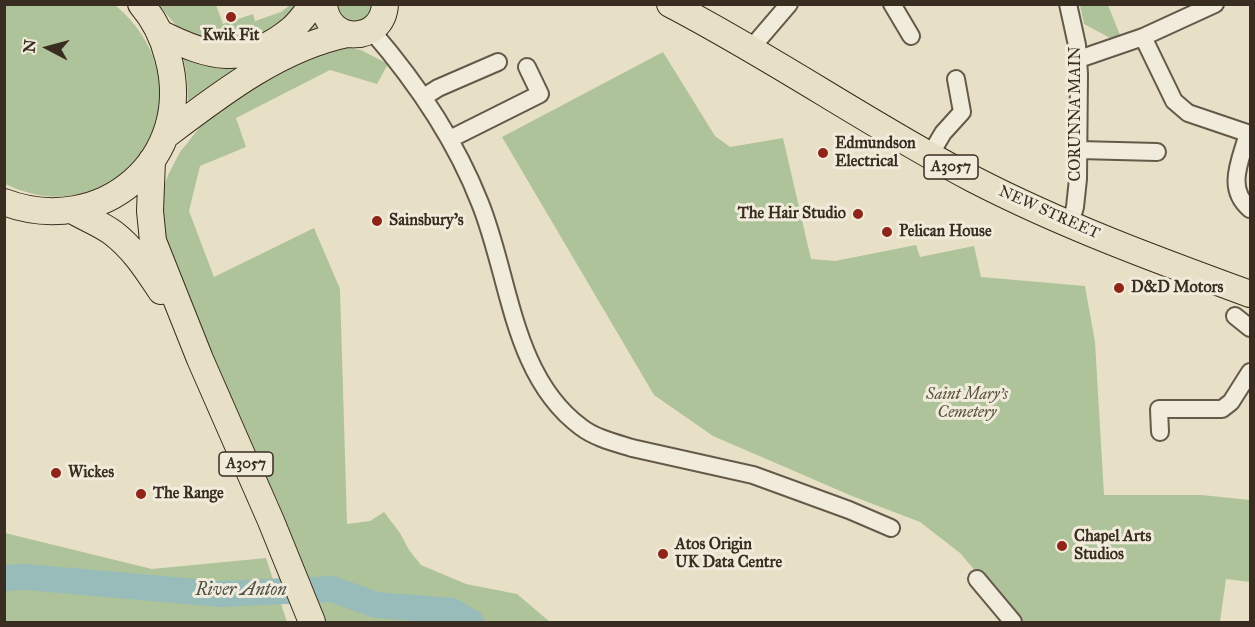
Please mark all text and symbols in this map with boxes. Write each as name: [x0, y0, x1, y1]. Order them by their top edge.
marker: Kwik Fit: [224, 10, 238, 24]
north arrow: [18, 18, 78, 78]
place label: Kwik Fit: [202, 26, 260, 46]
text: N: [19, 38, 40, 54]
street label: CORUNNA MAIN: [1066, 46, 1086, 182]
place label: Edmundson Electrical: [835, 134, 916, 172]
marker: Edmundson Electrical: [816, 146, 830, 160]
road number: A3057: [924, 155, 978, 179]
street label: NEW STREET: [995, 182, 1103, 244]
place label: The Hair Studio: [738, 204, 846, 224]
marker: The Hair Studio: [851, 207, 865, 221]
place label: Sainsbury's: [389, 211, 464, 231]
marker: Sainsbury's: [370, 214, 384, 228]
place label: Pelican House: [899, 222, 992, 242]
marker: Pelican House: [880, 225, 894, 239]
place label: D&D Motors: [1131, 278, 1223, 298]
marker: D&D Motors: [1112, 281, 1126, 295]
park label: Saint Mary's Cemetery: [926, 385, 1008, 423]
road number: A3057: [219, 452, 273, 476]
place label: Wickes: [68, 463, 114, 483]
marker: Wickes: [49, 466, 63, 480]
place label: The Range: [153, 484, 224, 504]
marker: The Range: [134, 487, 148, 501]
place label: Chapel Arts Studios: [1074, 527, 1151, 565]
place label: Atos Origin UK Data Centre: [675, 535, 782, 573]
marker: Chapel Arts Studios: [1055, 539, 1069, 553]
marker: Atos Origin UK Data Centre: [656, 547, 670, 561]
water label: River Anton: [195, 580, 287, 602]

